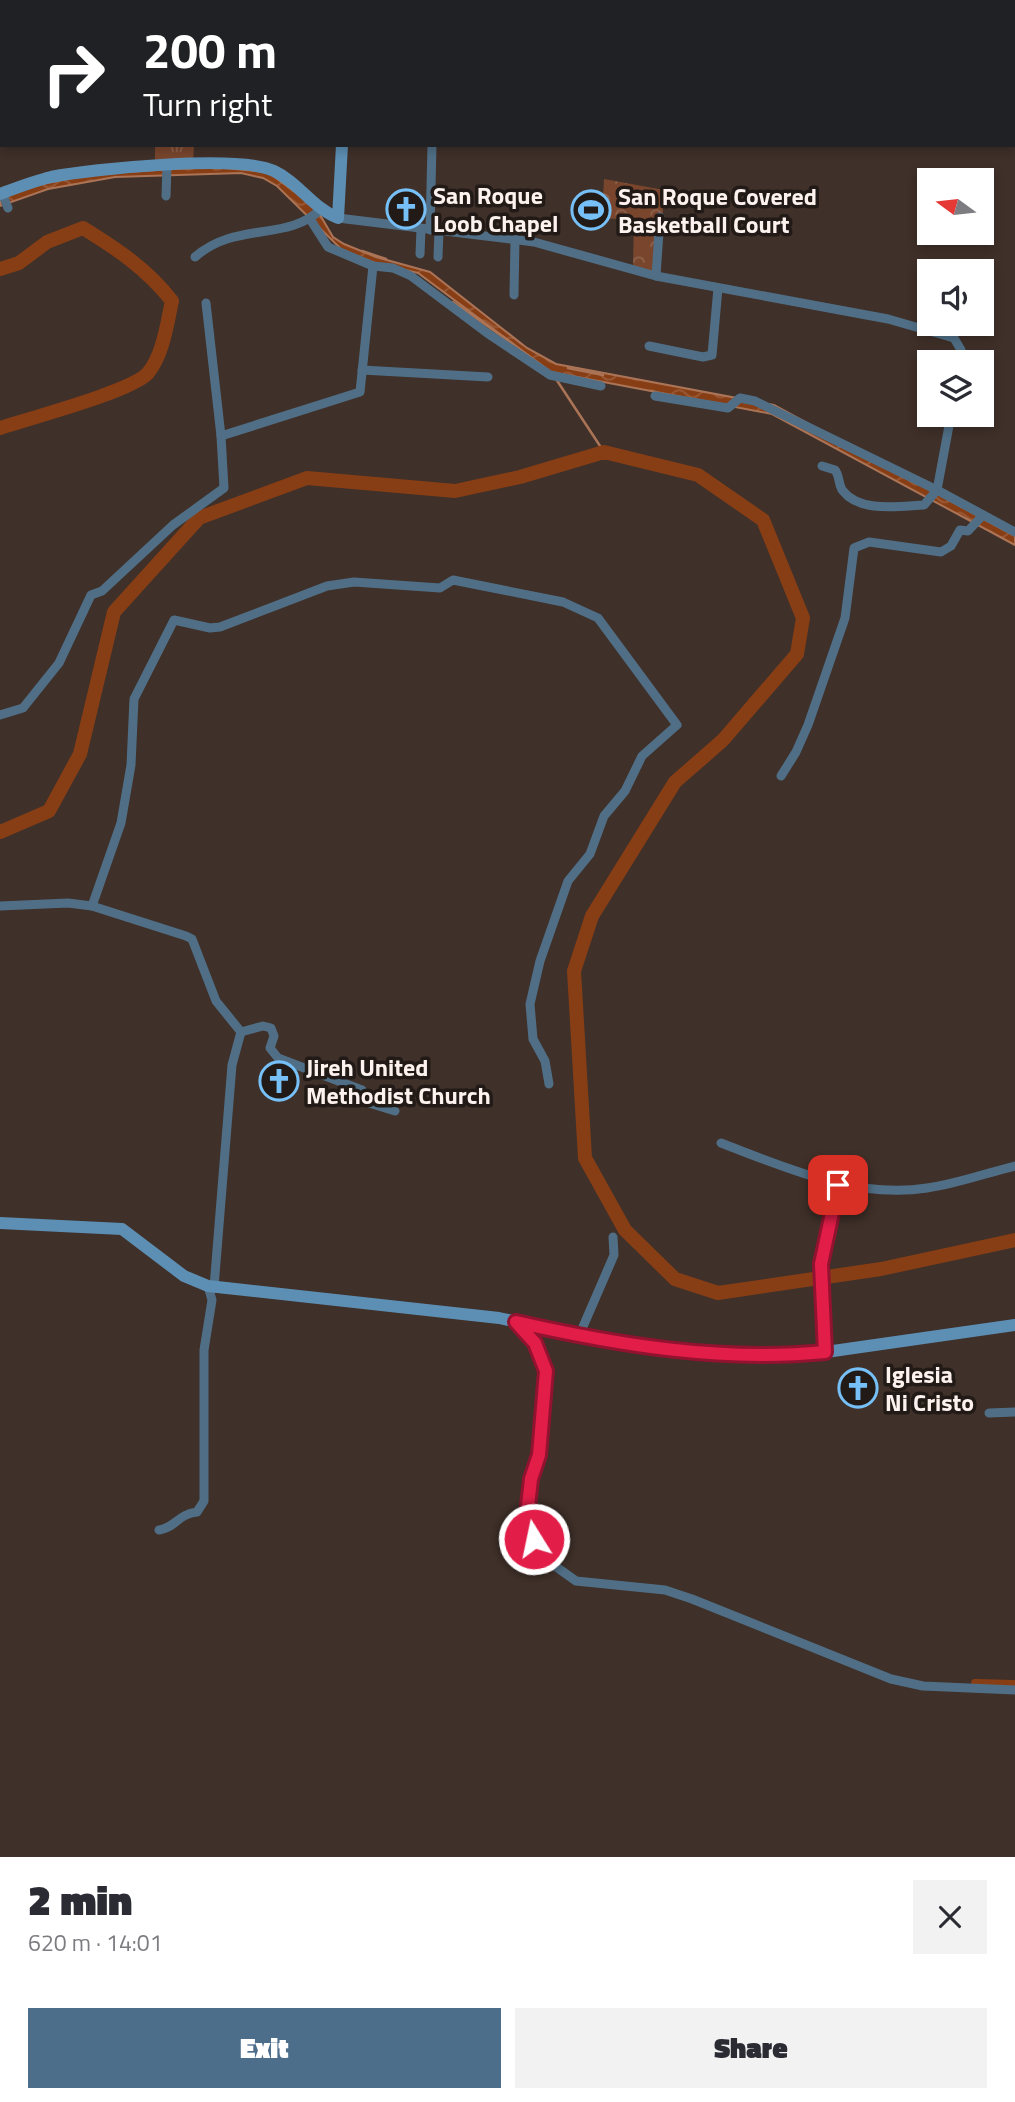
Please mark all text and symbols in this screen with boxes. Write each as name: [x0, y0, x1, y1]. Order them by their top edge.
text: 200 m: [143, 12, 277, 87]
icon: right: [28, 28, 119, 119]
text: Turn right: [143, 80, 272, 128]
north arrow: [917, 168, 994, 245]
map controls: [917, 168, 994, 427]
place label: San Roque Loob Chapel: [433, 177, 559, 241]
place label: San Roque Covered Basketball Court: [618, 178, 817, 242]
church icon: San Roque Loob Chapel: [385, 188, 427, 230]
sports icon: San Roque Covered Basketball Court: [570, 189, 612, 231]
button: sound: [917, 259, 994, 336]
button: layers: [917, 350, 994, 427]
place label: Jireh United Methodist Church: [306, 1049, 491, 1113]
church icon: Jireh United Methodist Church: [258, 1060, 300, 1102]
pin: [808, 1155, 868, 1215]
icon: arrive: [819, 1166, 857, 1204]
place label: Iglesia Ni Cristo: [885, 1356, 974, 1420]
church icon: Iglesia Ni Cristo: [837, 1367, 879, 1409]
position arrow: [497, 1502, 571, 1576]
text: 2 min: [28, 1867, 132, 1931]
button: close: [913, 1880, 987, 1954]
text: 620 m · 14:01: [28, 1925, 163, 1960]
button: Exit: [28, 2008, 501, 2088]
button: Share: [515, 2008, 987, 2088]

